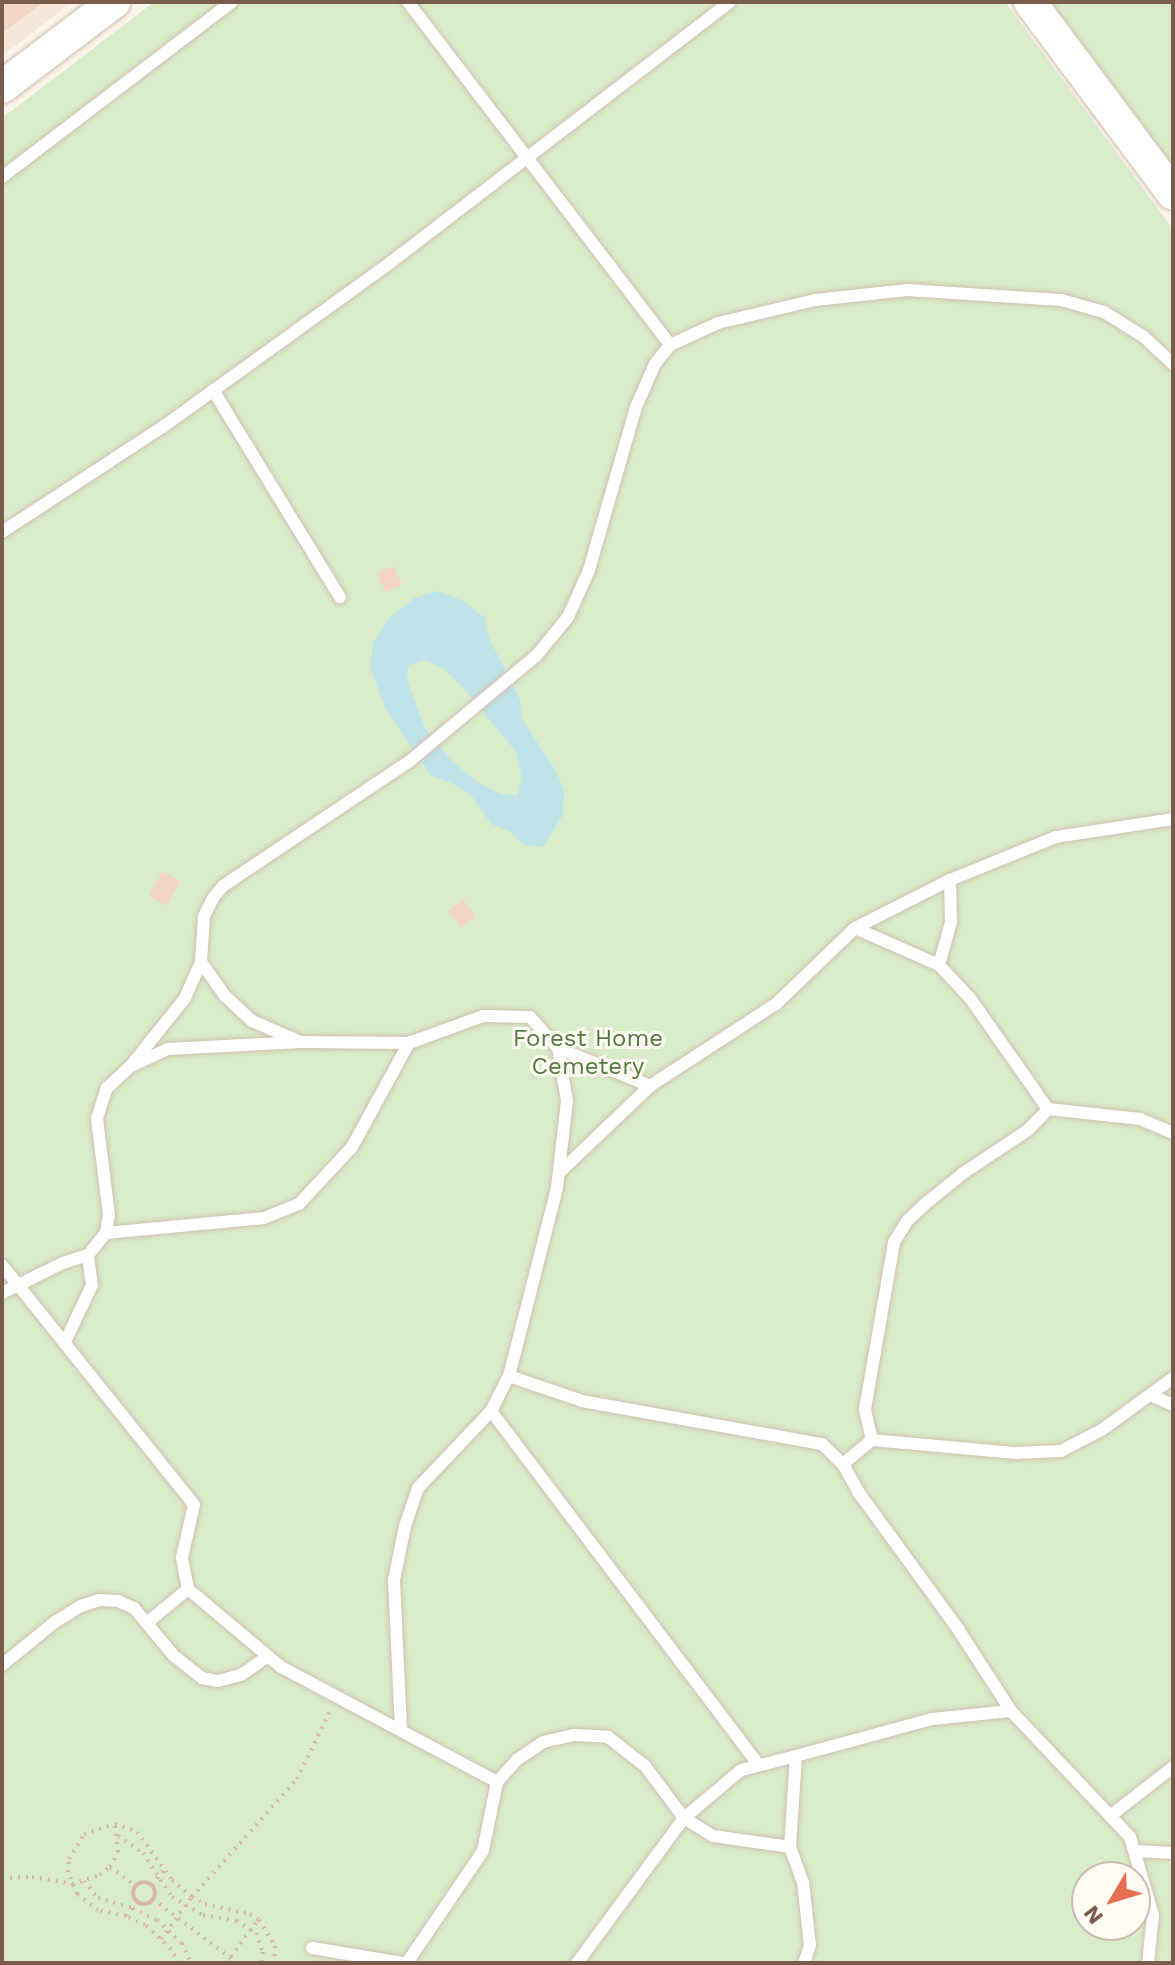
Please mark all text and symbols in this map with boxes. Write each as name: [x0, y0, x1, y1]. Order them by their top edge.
park label: Forest Home Cemetery: [513, 1025, 663, 1081]
north arrow: [1071, 1861, 1151, 1941]
text: N: [1078, 1901, 1108, 1929]

